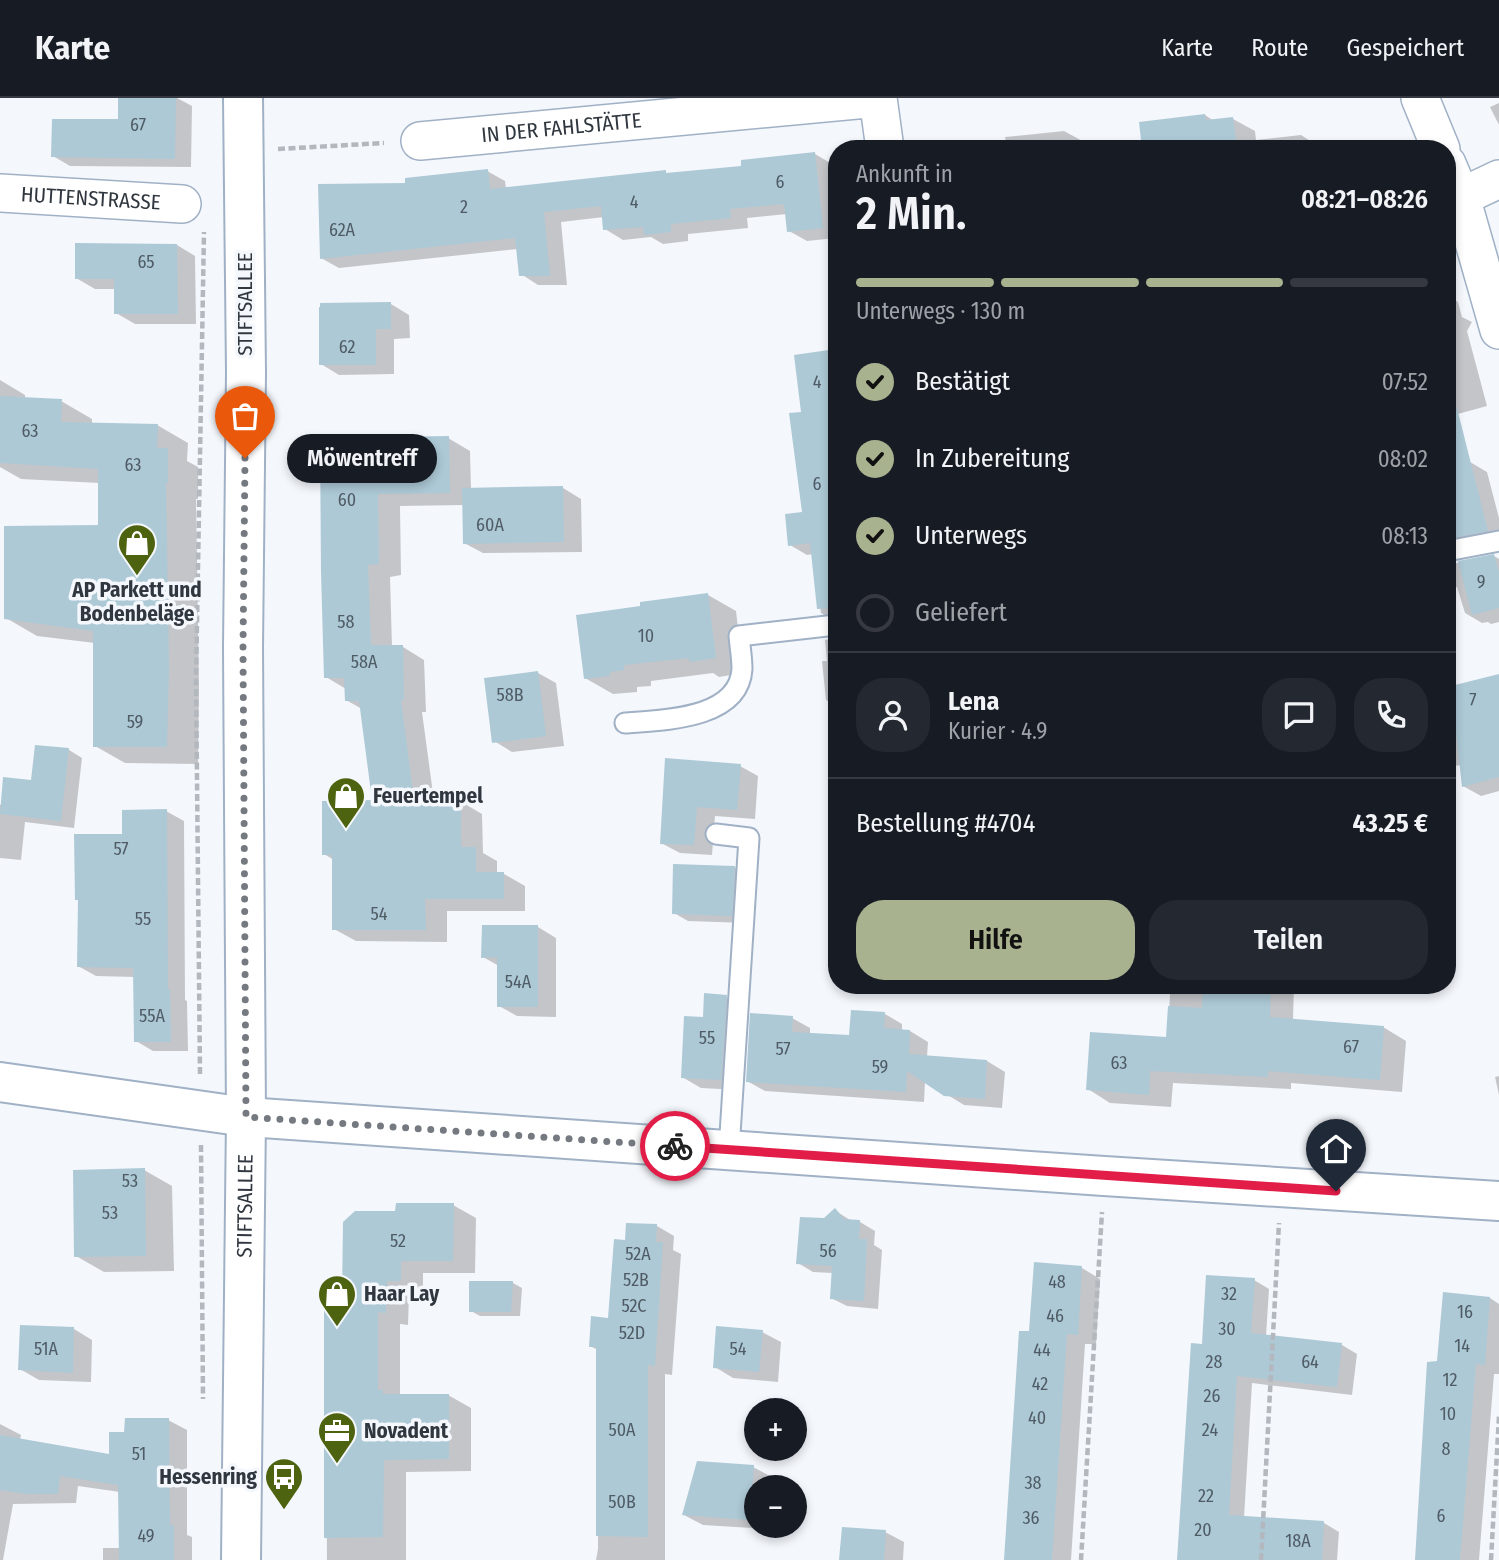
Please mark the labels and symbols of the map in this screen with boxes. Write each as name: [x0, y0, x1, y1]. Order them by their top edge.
street label: IN DER FAHLSTÄTTE: [480, 107, 643, 148]
house number: 67: [130, 114, 146, 136]
house number: 6: [776, 171, 785, 193]
street label: HUTTENSTRASSE: [20, 181, 162, 216]
house number: 4: [630, 191, 639, 213]
house number: 2: [460, 196, 468, 218]
house number: 62A: [329, 219, 356, 241]
house number: 65: [137, 251, 155, 273]
street label: STIFTSALLEE: [232, 252, 258, 356]
house number: 62: [339, 336, 355, 358]
house number: 4: [813, 371, 822, 393]
pin: [215, 386, 275, 458]
house number: 63: [22, 420, 38, 442]
callout: Möwentreff: [287, 434, 438, 482]
house number: 63: [125, 454, 141, 476]
house number: 6: [813, 473, 822, 495]
house number: 60: [338, 489, 356, 511]
house number: 60A: [476, 514, 504, 536]
shop icon: AP Parkett und Bodenbeläge: [116, 522, 158, 577]
house number: 9: [1477, 571, 1485, 593]
place label: AP Parkett und Bodenbeläge: [71, 577, 202, 627]
house number: 58: [337, 611, 355, 633]
house number: 10: [638, 625, 654, 647]
house number: 58A: [351, 651, 378, 673]
house number: 58B: [496, 684, 524, 706]
house number: 7: [1469, 689, 1477, 711]
house number: 59: [127, 711, 143, 733]
shop icon: Feuertempel: [325, 775, 367, 830]
place label: Feuertempel: [373, 783, 483, 809]
house number: 57: [113, 838, 129, 860]
house number: 54: [371, 903, 388, 925]
house number: 55: [135, 908, 151, 930]
house number: 54A: [505, 971, 532, 993]
house number: 55A: [139, 1005, 165, 1027]
house number: 55: [699, 1027, 715, 1049]
house number: 67: [1343, 1036, 1359, 1058]
house number: 57: [775, 1038, 791, 1060]
house number: 63: [1111, 1052, 1127, 1074]
house number: 59: [872, 1056, 888, 1078]
courier: [640, 1111, 710, 1181]
pin: [1306, 1119, 1366, 1191]
street label: STIFTSALLEE: [231, 1154, 259, 1258]
house number: 53: [122, 1170, 138, 1192]
house number: 53: [102, 1202, 118, 1224]
house number: 52: [390, 1230, 406, 1252]
house number: 56: [819, 1240, 837, 1262]
house number: 52A: [625, 1243, 651, 1265]
house number: 52B: [623, 1269, 649, 1291]
house number: 48: [1048, 1271, 1066, 1293]
shop icon: Haar Lay: [316, 1273, 358, 1328]
place label: Haar Lay: [364, 1281, 440, 1307]
house number: 32: [1221, 1283, 1237, 1305]
house number: 52C: [622, 1295, 646, 1317]
house number: 16: [1457, 1301, 1473, 1323]
house number: 46: [1046, 1305, 1064, 1327]
house number: 30: [1218, 1318, 1236, 1340]
house number: 52D: [619, 1322, 645, 1344]
house number: 14: [1454, 1335, 1470, 1357]
house number: 51A: [34, 1338, 58, 1360]
house number: 54: [730, 1338, 747, 1360]
house number: 44: [1033, 1339, 1051, 1361]
house number: 28: [1206, 1351, 1222, 1373]
house number: 64: [1301, 1351, 1319, 1373]
house number: 12: [1443, 1369, 1458, 1391]
house number: 42: [1032, 1373, 1048, 1395]
house number: 26: [1204, 1385, 1221, 1407]
house number: 10: [1440, 1403, 1456, 1425]
house number: 40: [1028, 1407, 1046, 1429]
office icon: Novadent: [316, 1410, 358, 1465]
place label: Novadent: [364, 1418, 449, 1444]
house number: 50A: [608, 1419, 636, 1441]
house number: 24: [1202, 1419, 1218, 1441]
house number: 8: [1442, 1438, 1451, 1460]
house number: 51: [132, 1443, 146, 1465]
bus stop icon: Hessenring: [263, 1456, 305, 1511]
place label: Hessenring: [159, 1464, 258, 1490]
house number: 38: [1024, 1472, 1042, 1494]
house number: 22: [1198, 1485, 1214, 1507]
house number: 50B: [608, 1491, 636, 1513]
house number: 6: [1437, 1505, 1446, 1527]
house number: 36: [1022, 1507, 1040, 1529]
house number: 20: [1194, 1519, 1212, 1541]
house number: 49: [137, 1525, 155, 1547]
house number: 18A: [1285, 1530, 1311, 1552]

